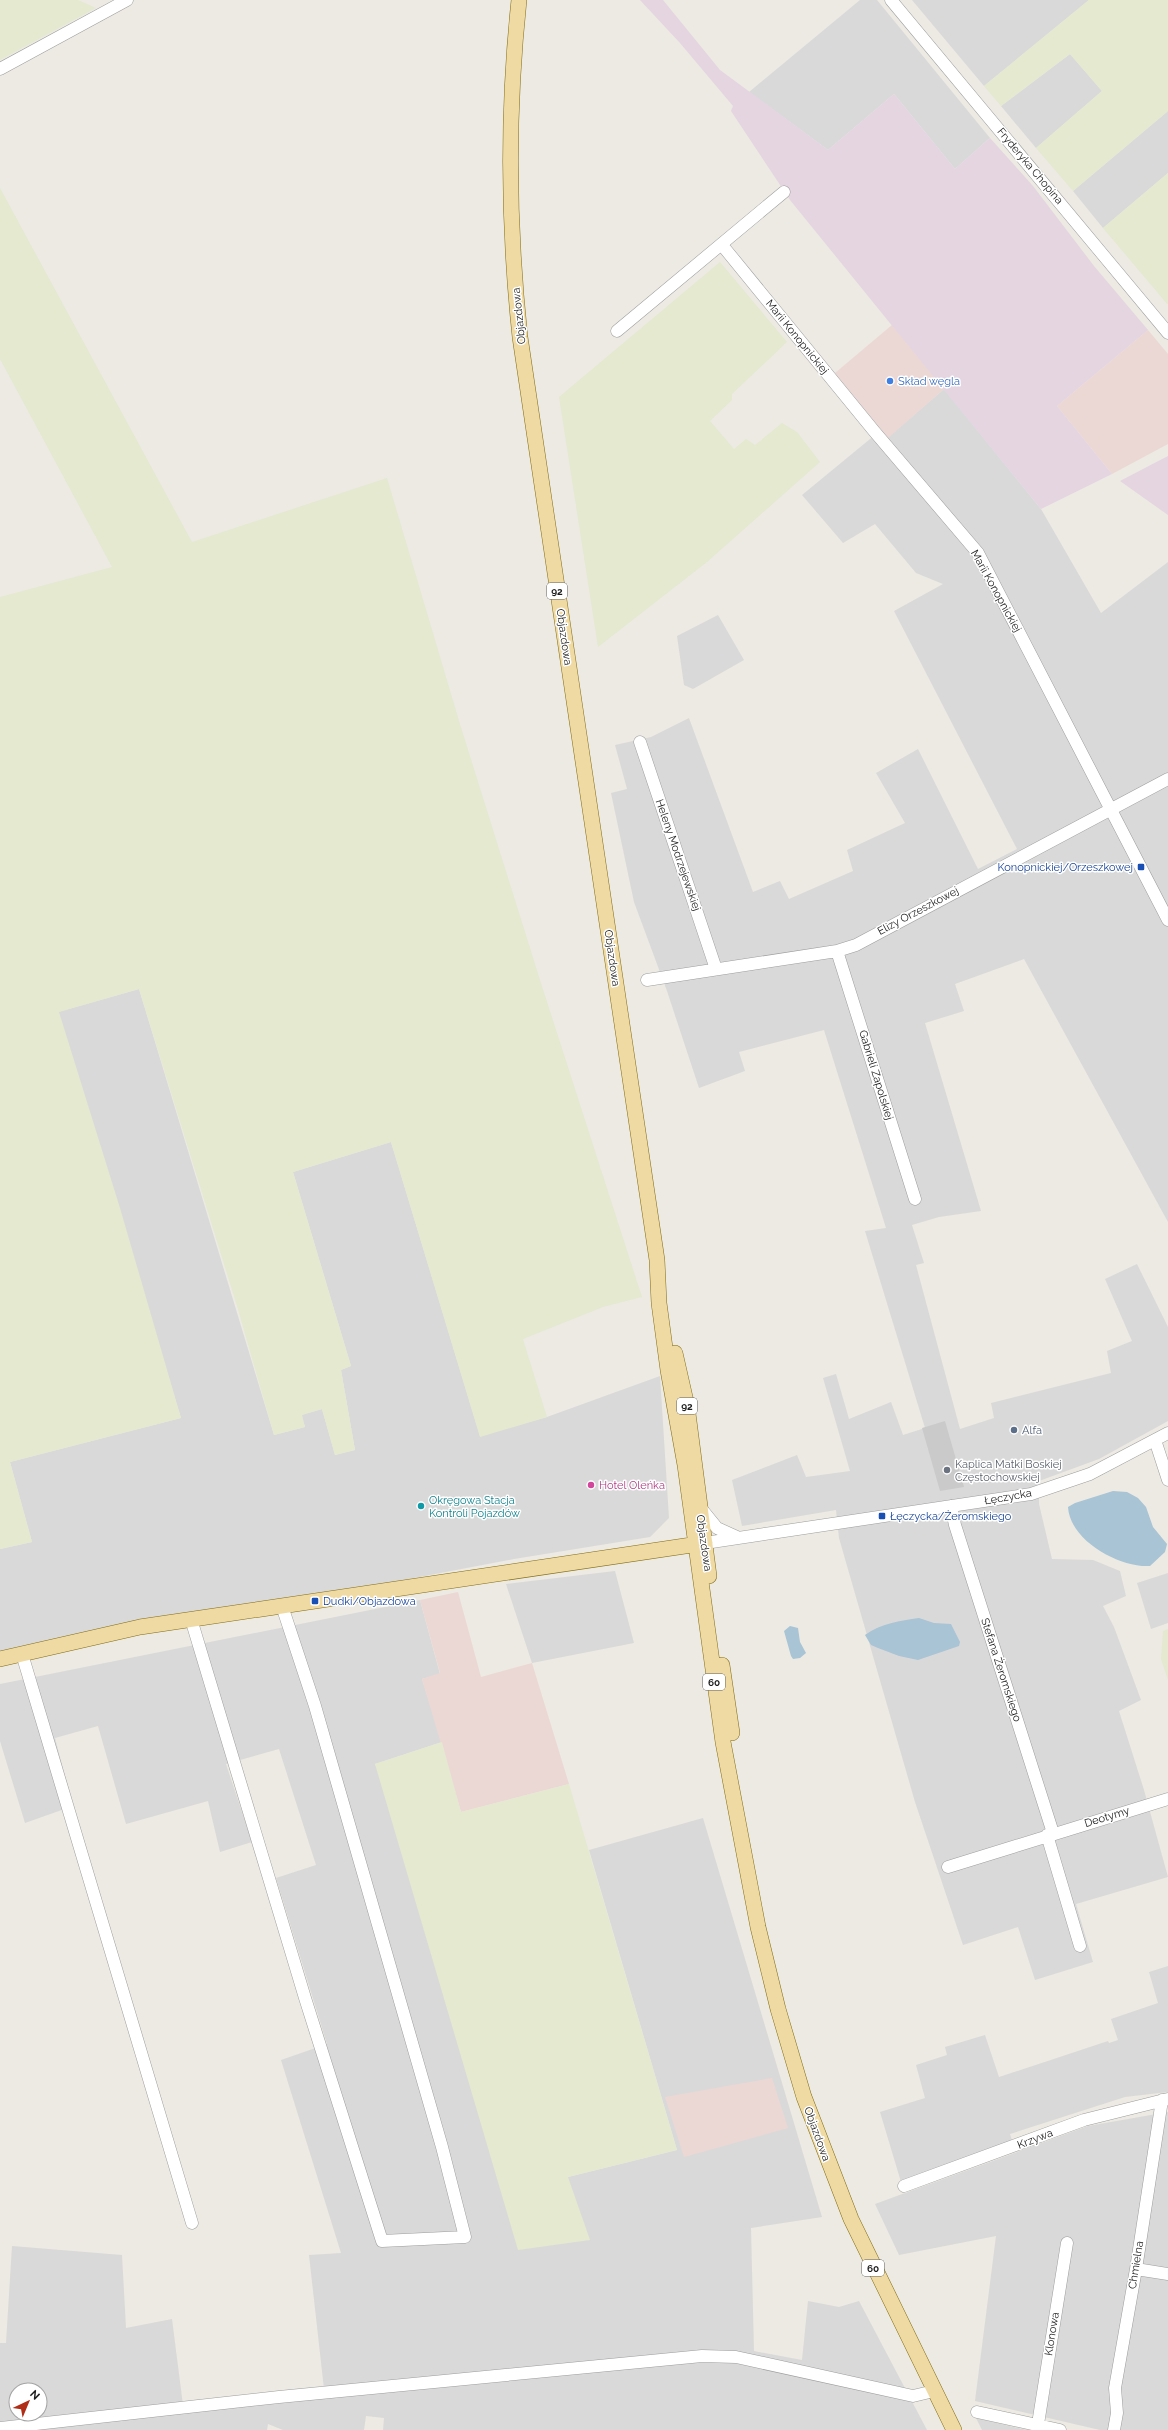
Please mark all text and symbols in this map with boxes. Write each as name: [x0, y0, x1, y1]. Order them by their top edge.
street label: Fryderyka Chopina: [994, 125, 1066, 207]
street label: Objazdowa: [510, 287, 528, 345]
street label: Marii Konopnickiej: [763, 297, 831, 377]
place label: Skład węgla: [898, 375, 960, 388]
marker: Skład węgla: [885, 376, 895, 386]
street label: Marii Konopnickiej: [968, 548, 1024, 634]
road number: 92: [547, 583, 567, 599]
street label: Objazdowa: [554, 608, 574, 666]
street label: Heleny Modrzejewskiej: [653, 797, 703, 913]
place label: Konopnickiej/Orzeszkowej: [997, 861, 1133, 874]
marker: Konopnickiej/Orzeszkowej: [1136, 862, 1146, 872]
street label: Elizy Orzeszkowej: [875, 884, 961, 938]
street label: Objazdowa: [602, 929, 622, 987]
street label: Gabrieli Zapolskiej: [856, 1028, 896, 1122]
road number: 92: [677, 1398, 697, 1414]
place label: Alfa: [1022, 1424, 1042, 1437]
marker: Alfa: [1009, 1425, 1019, 1435]
place label: Kaplica Matki Boskiej Częstochowskiej: [955, 1458, 1062, 1484]
marker: Kaplica Matki Boskiej Częstochowskiej: [942, 1465, 952, 1475]
place label: Hotel Oleńka: [599, 1479, 665, 1492]
marker: Hotel Oleńka: [586, 1480, 596, 1490]
street label: Łęczycka: [983, 1486, 1033, 1508]
place label: Okręgowa Stacja Kontroli Pojazdów: [429, 1494, 520, 1520]
marker: Okręgowa Stacja Kontroli Pojazdów: [416, 1501, 426, 1511]
place label: Łęczycka/Żeromskiego: [890, 1510, 1012, 1523]
marker: Łęczycka/Żeromskiego: [877, 1511, 887, 1521]
street label: Objazdowa: [694, 1514, 714, 1572]
place label: Dudki/Objazdowa: [323, 1595, 416, 1608]
marker: Dudki/Objazdowa: [310, 1596, 320, 1606]
street label: Stefana Żeromskiego: [978, 1617, 1024, 1724]
road number: 60: [703, 1674, 725, 1690]
street label: Deotymy: [1083, 1804, 1131, 1830]
street label: Objazdowa: [801, 2105, 833, 2163]
street label: Krzywa: [1015, 2126, 1055, 2152]
street label: Chmielna: [1126, 2240, 1146, 2290]
road number: 60: [862, 2260, 884, 2276]
street label: Klonowa: [1042, 2311, 1062, 2357]
north arrow: [8, 2382, 48, 2422]
text: N: [27, 2388, 42, 2403]

